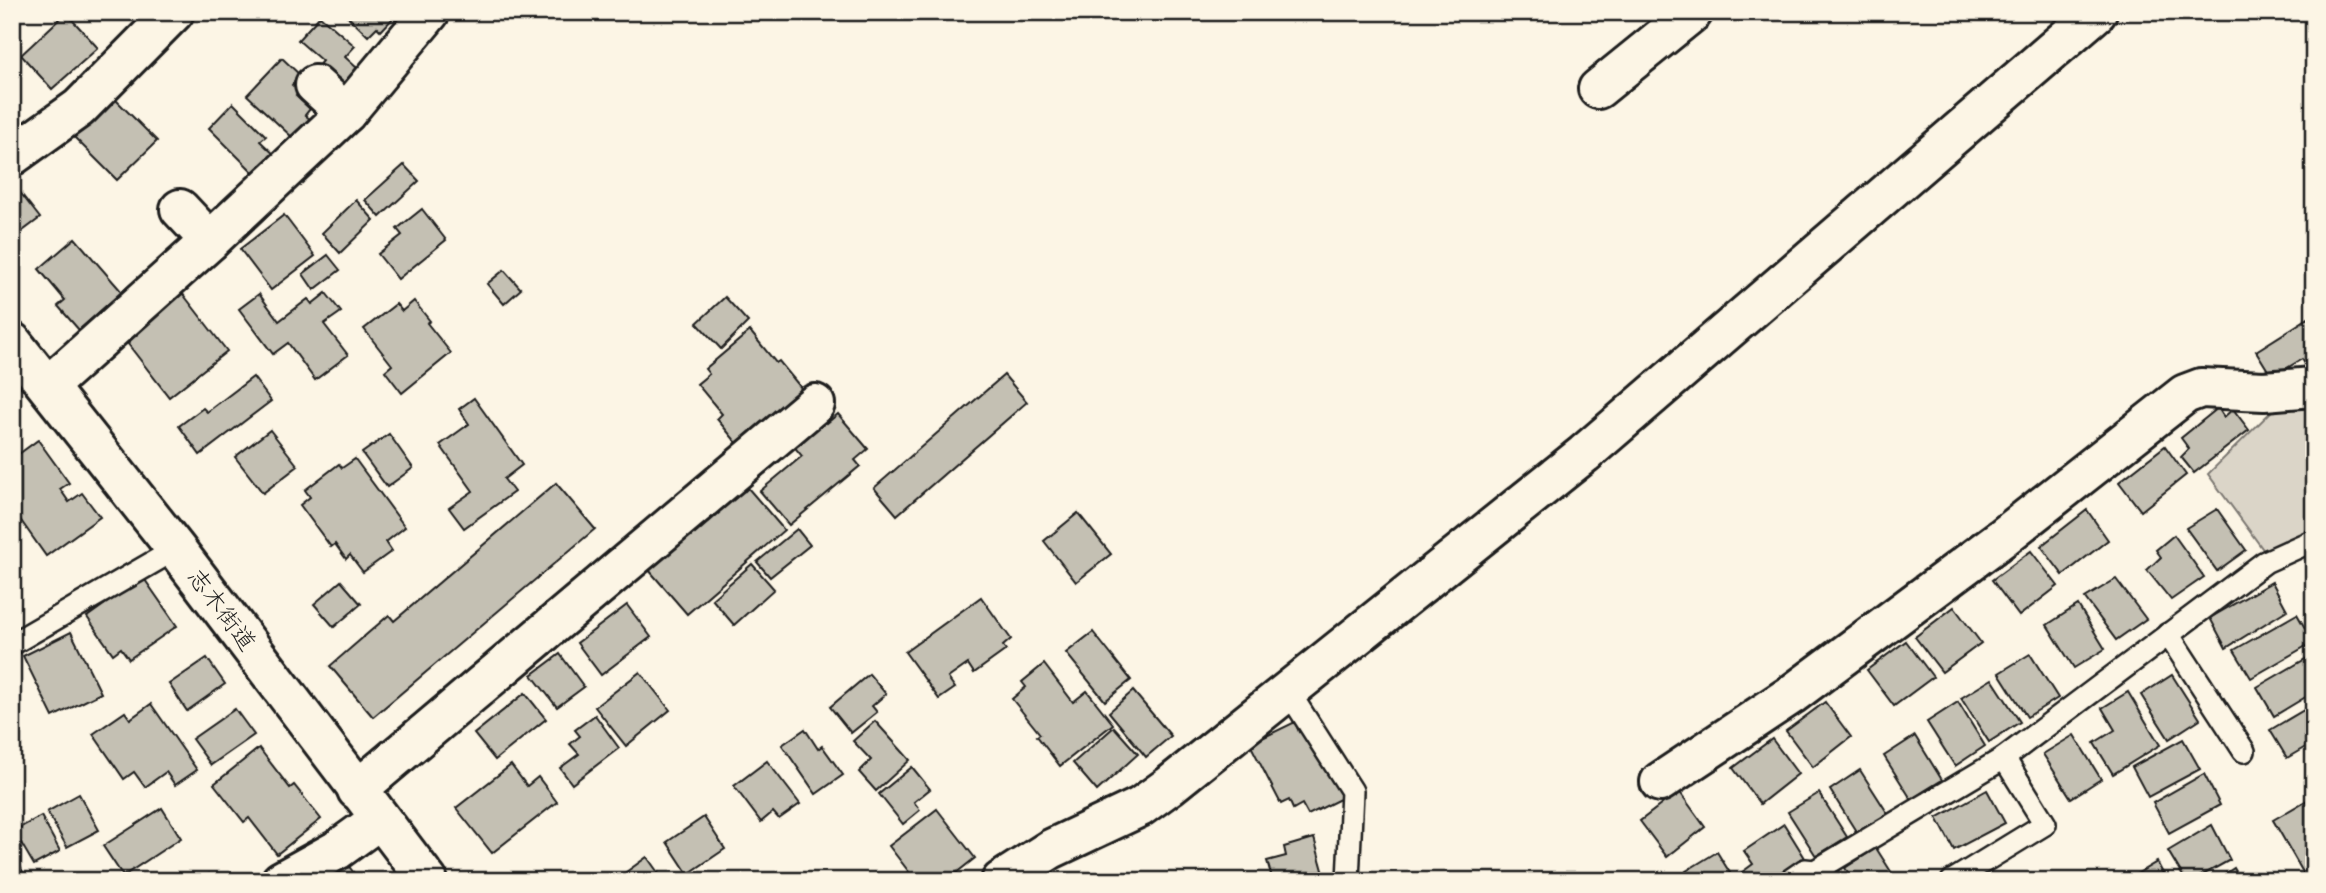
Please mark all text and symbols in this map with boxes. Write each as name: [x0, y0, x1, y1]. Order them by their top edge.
street label: 志木街道: [179, 561, 263, 659]

